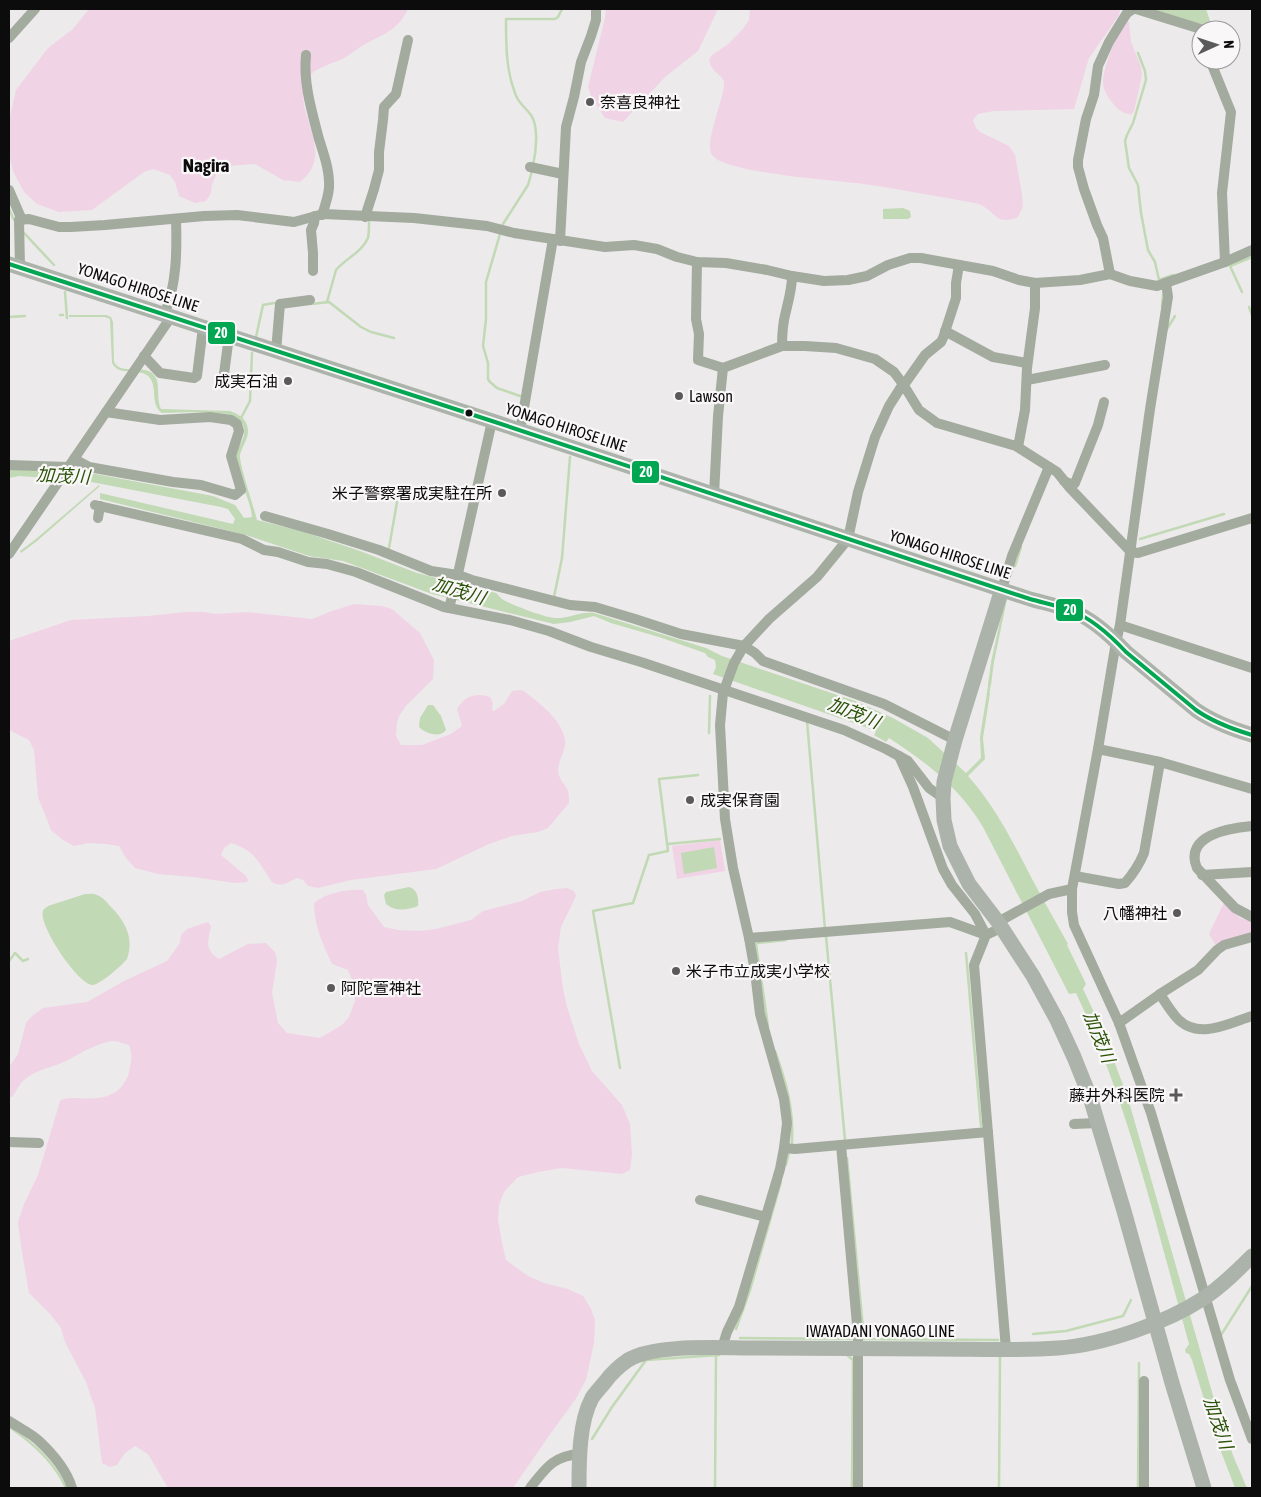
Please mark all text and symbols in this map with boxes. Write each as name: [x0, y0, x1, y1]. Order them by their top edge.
north arrow: [1191, 20, 1241, 70]
text: N: [1221, 40, 1237, 49]
place label: 奈喜良神社: [600, 93, 680, 111]
marker: 奈喜良神社: [584, 96, 596, 108]
district label: Nagira: [183, 154, 229, 176]
street label: YONAGO HIROSE LINE: [75, 259, 201, 315]
line badge: 20: [207, 321, 236, 345]
text: 20: [214, 325, 228, 341]
place label: 成実石油: [214, 372, 278, 390]
marker: 成実石油: [282, 375, 294, 387]
place label: Lawson: [689, 387, 733, 405]
marker: Lawson: [673, 390, 685, 402]
street label: YONAGO HIROSE LINE: [503, 399, 629, 455]
unlabelled marker: [464, 408, 474, 418]
line badge: 20: [631, 460, 660, 484]
water label: 加茂川: [36, 464, 93, 488]
text: 20: [639, 464, 653, 480]
place label: 米子警察署成実駐在所: [332, 484, 492, 502]
marker: 米子警察署成実駐在所: [496, 487, 508, 499]
street label: YONAGO HIROSE LINE: [887, 526, 1013, 582]
water label: 加茂川: [430, 573, 490, 609]
line badge: 20: [1055, 598, 1084, 622]
text: 20: [1063, 602, 1077, 618]
water label: 加茂川: [825, 693, 885, 733]
place label: 成実保育園: [700, 791, 780, 809]
marker: 成実保育園: [684, 794, 696, 806]
place label: 八幡神社: [1103, 904, 1167, 922]
marker: 八幡神社: [1171, 907, 1183, 919]
place label: 米子市立成実小学校: [686, 962, 830, 980]
marker: 米子市立成実小学校: [670, 965, 682, 977]
place label: 阿陀萱神社: [341, 979, 421, 997]
marker: 阿陀萱神社: [325, 982, 337, 994]
water label: 加茂川: [1080, 1008, 1120, 1068]
place label: 藤井外科医院: [1069, 1086, 1165, 1104]
marker: 藤井外科医院: [1169, 1088, 1183, 1102]
street label: IWAYADANI YONAGO LINE: [806, 1322, 955, 1340]
water label: 加茂川: [1200, 1394, 1238, 1454]

